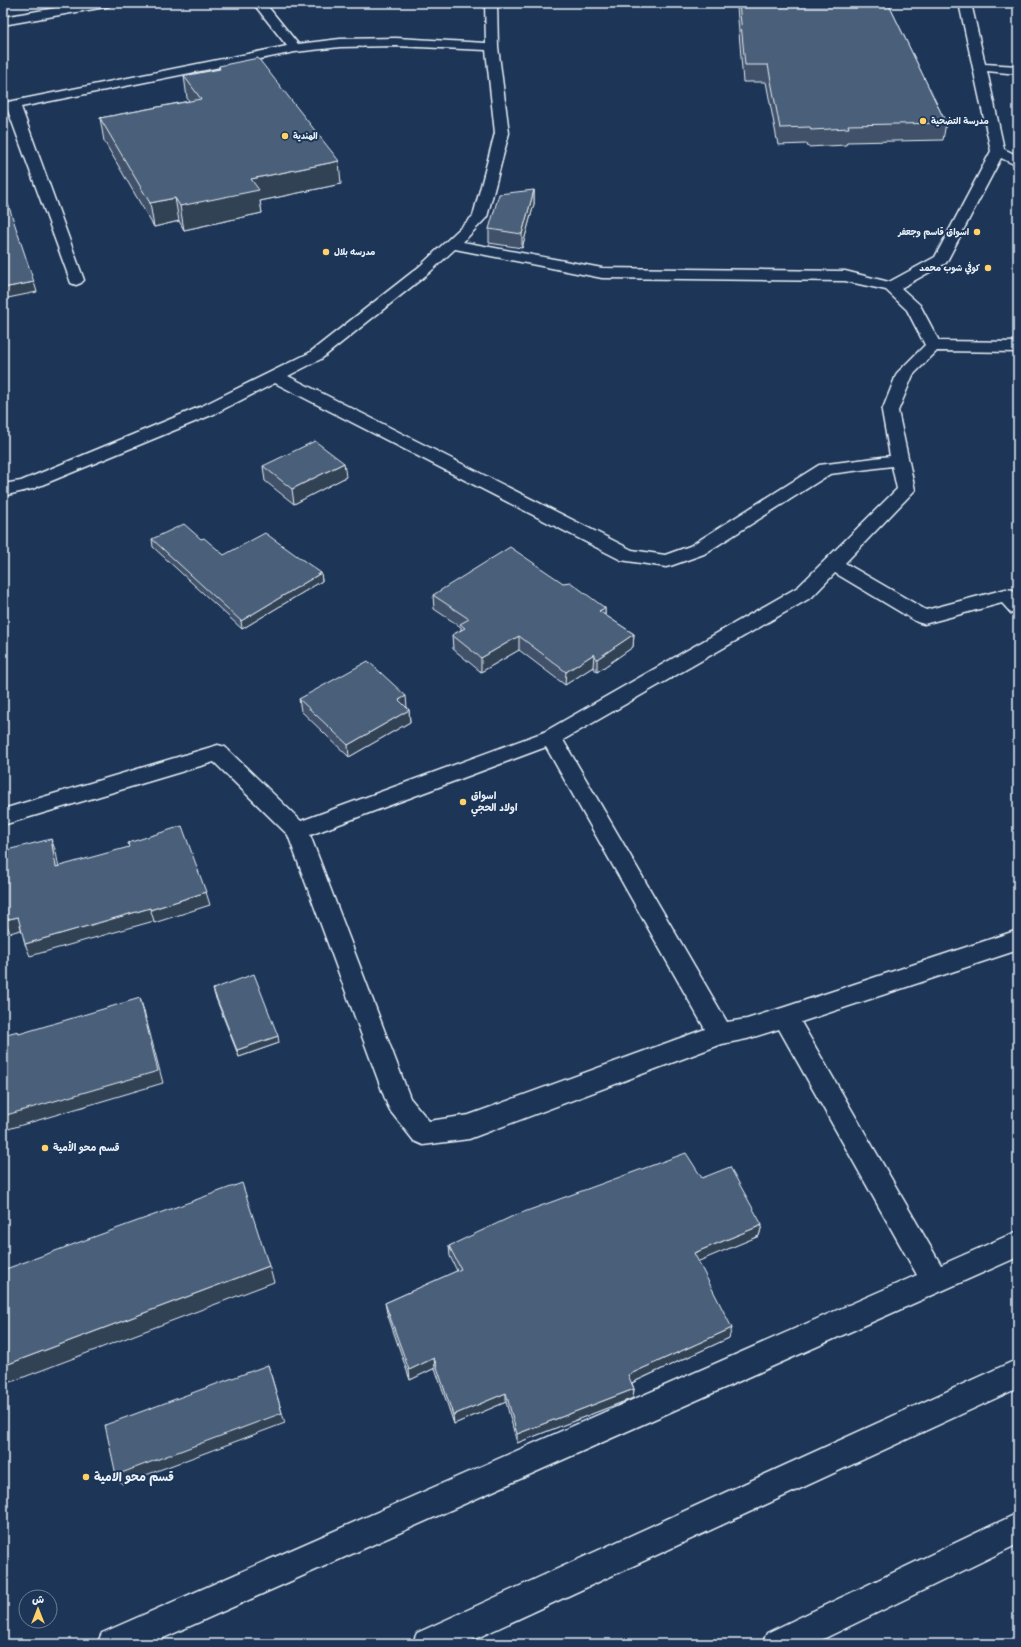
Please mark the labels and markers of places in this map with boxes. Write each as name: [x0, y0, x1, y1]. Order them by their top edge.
marker: مدرسة التضحية: [918, 116, 928, 126]
place label: مدرسة التضحية: [931, 116, 989, 127]
marker: الهندية: [280, 131, 290, 141]
place label: الهندية: [293, 131, 318, 142]
place label: اسواق قاسم وجعفر: [897, 226, 969, 239]
marker: اسواق قاسم وجعفر: [972, 227, 982, 237]
marker: مدرسه بلال: [321, 247, 331, 257]
place label: مدرسه بلال: [334, 247, 375, 258]
place label: كوفي شوب محمد: [919, 261, 980, 275]
marker: كوفي شوب محمد: [983, 263, 993, 273]
place label: اسواق اولاد الحجي: [471, 790, 518, 817]
marker: اسواق اولاد الحجي: [458, 797, 468, 807]
place label: قسم محو الأمية: [53, 1141, 120, 1155]
marker: قسم محو الأمية: [40, 1143, 50, 1153]
place label: قسم محو الامية: [94, 1470, 174, 1486]
marker: قسم محو الامية: [81, 1472, 91, 1482]

